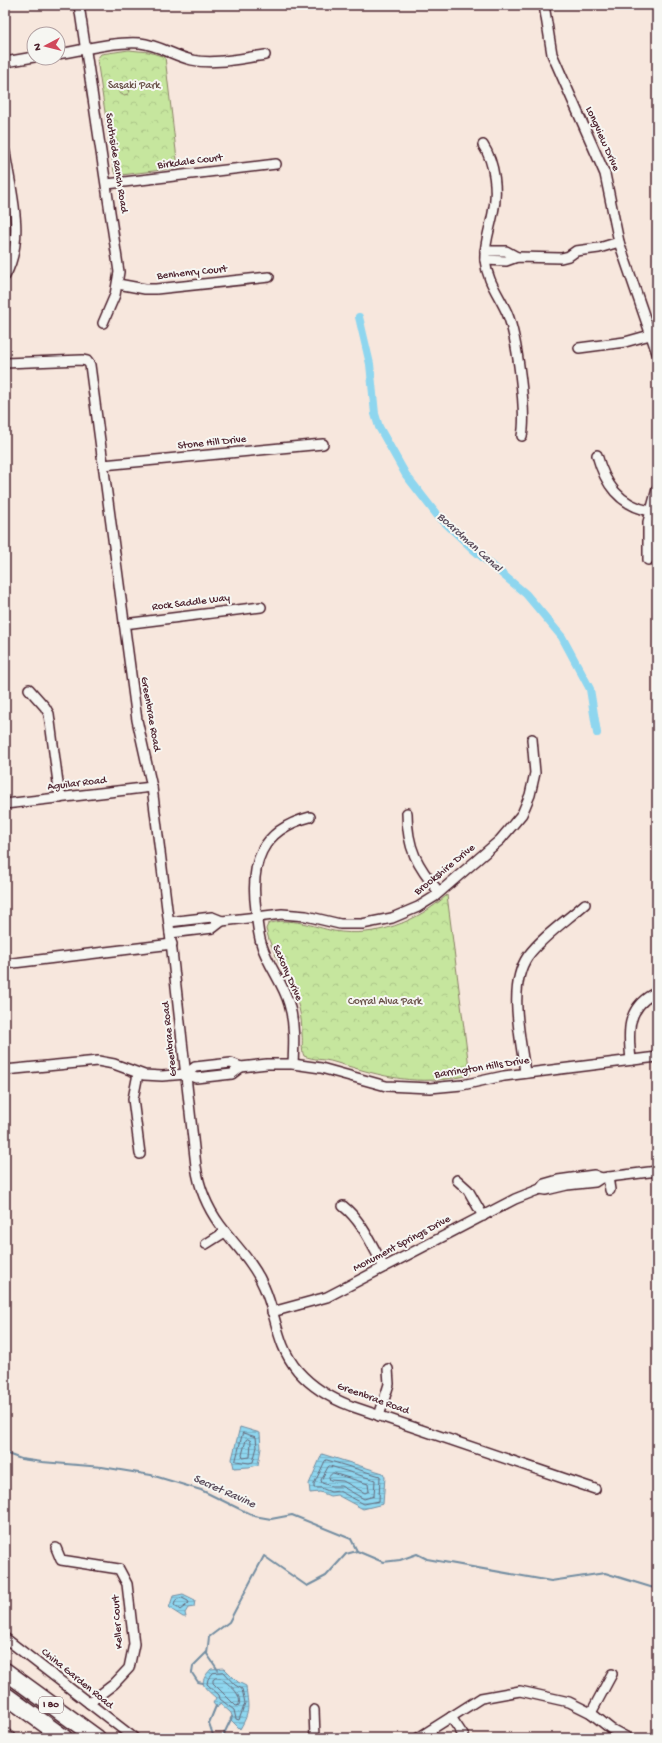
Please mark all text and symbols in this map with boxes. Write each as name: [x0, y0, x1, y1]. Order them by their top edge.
north arrow: [26, 26, 66, 66]
text: N: [32, 43, 44, 51]
park label: Sasaki Park: [108, 80, 161, 92]
street label: Longview Drive: [582, 105, 622, 173]
street label: Southside Ranch Road: [102, 112, 130, 215]
street label: Birkdale Court: [156, 152, 225, 172]
street label: Benhenry Court: [155, 263, 229, 283]
street label: Stone Hill Drive: [177, 433, 247, 453]
water label: Boardman Canal: [434, 510, 505, 577]
street label: Rock Saddle Way: [151, 592, 231, 614]
street label: Greenbrae Road: [138, 676, 163, 754]
street label: Aguilar Road: [47, 774, 109, 794]
street label: Brookshire Drive: [412, 842, 478, 899]
street label: Saxony Drive: [269, 943, 305, 1003]
park label: Corral Alva Park: [348, 996, 423, 1008]
street label: Greenbrae Road: [160, 999, 180, 1077]
street label: Barrington Hills Drive: [433, 1055, 530, 1082]
street label: Monument Springs Drive: [351, 1213, 453, 1275]
street label: Greenbrae Road: [335, 1380, 412, 1418]
water label: Secret Ravine: [191, 1472, 258, 1512]
street label: Keller Court: [110, 1593, 126, 1649]
street label: China Garden Road: [39, 1646, 117, 1713]
road number: I 80: [39, 1697, 63, 1713]

